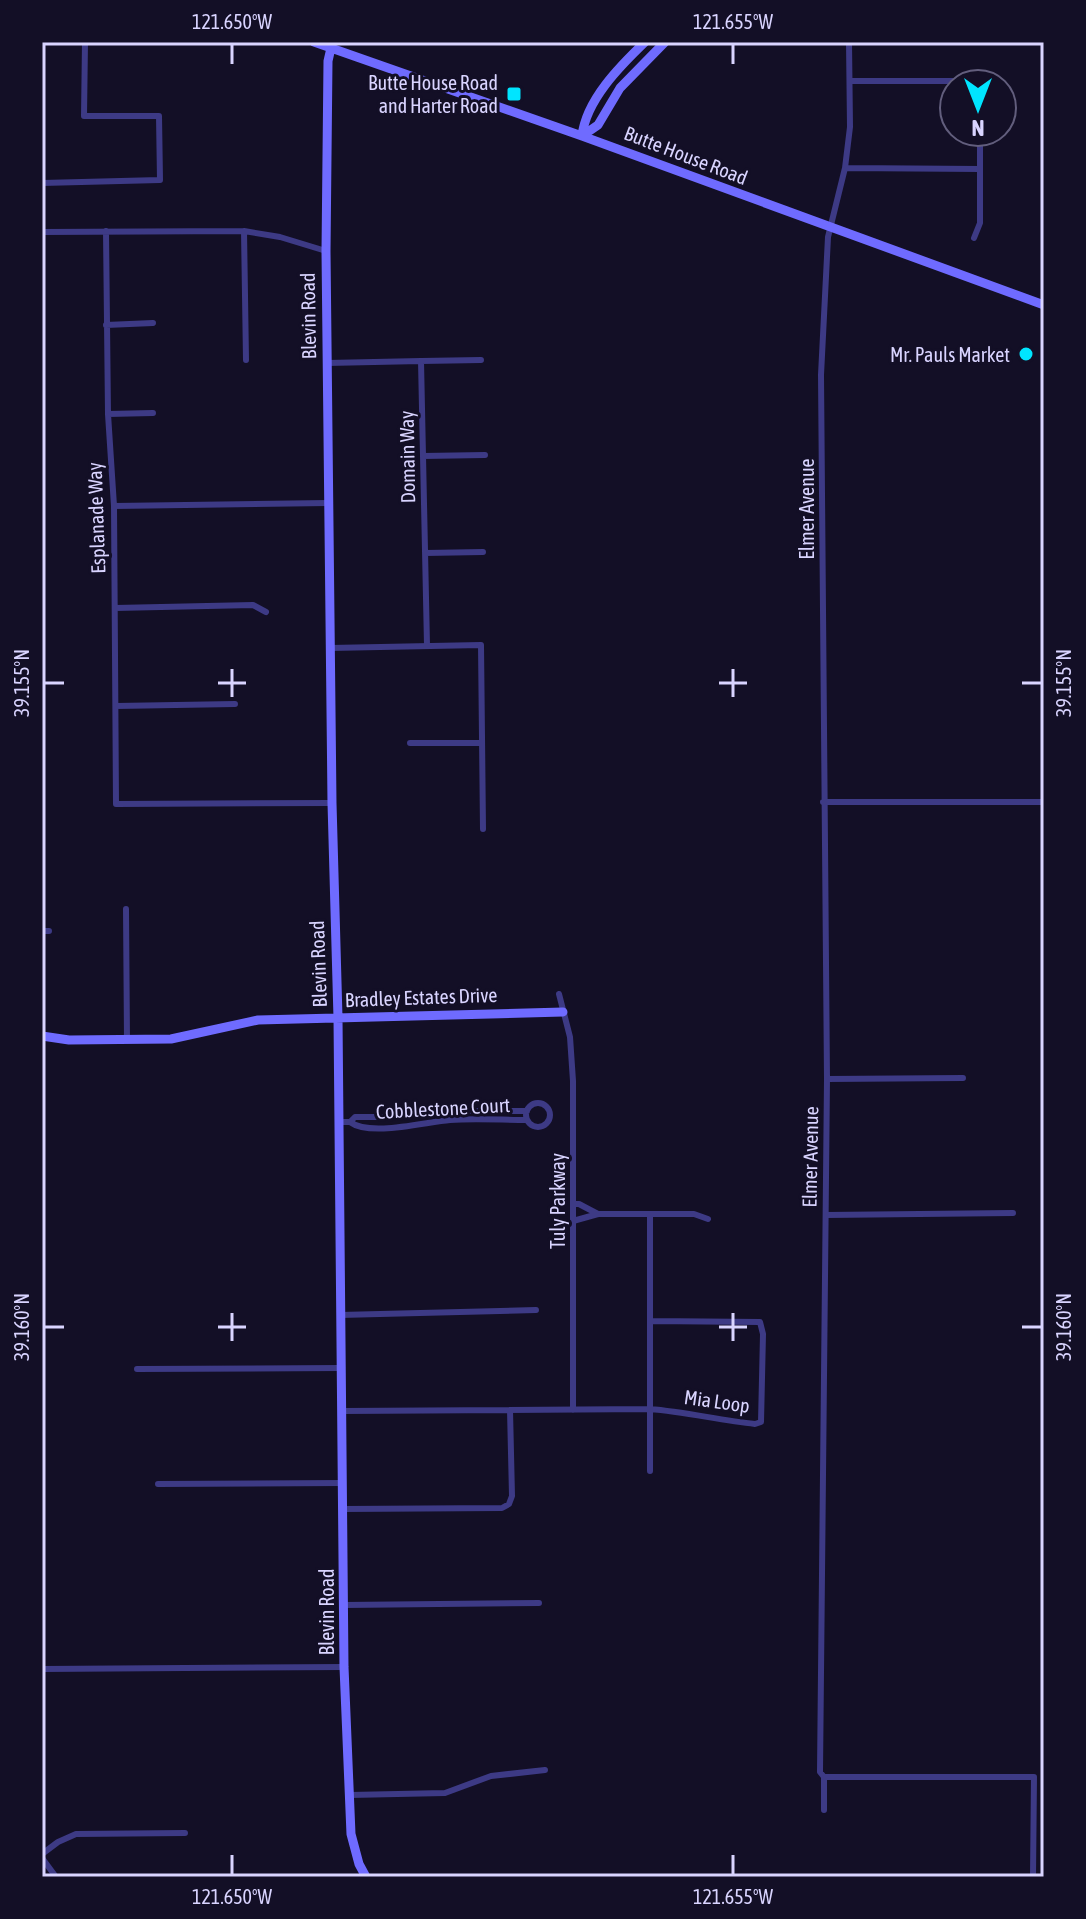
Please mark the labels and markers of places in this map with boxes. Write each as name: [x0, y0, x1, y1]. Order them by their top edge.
place label: Butte House Road and Harter Road: [368, 71, 498, 117]
marker: Butte House Road and Harter Road: [505, 85, 523, 103]
place label: Mr. Pauls Market: [890, 343, 1010, 366]
marker: Mr. Pauls Market: [1017, 345, 1035, 363]

